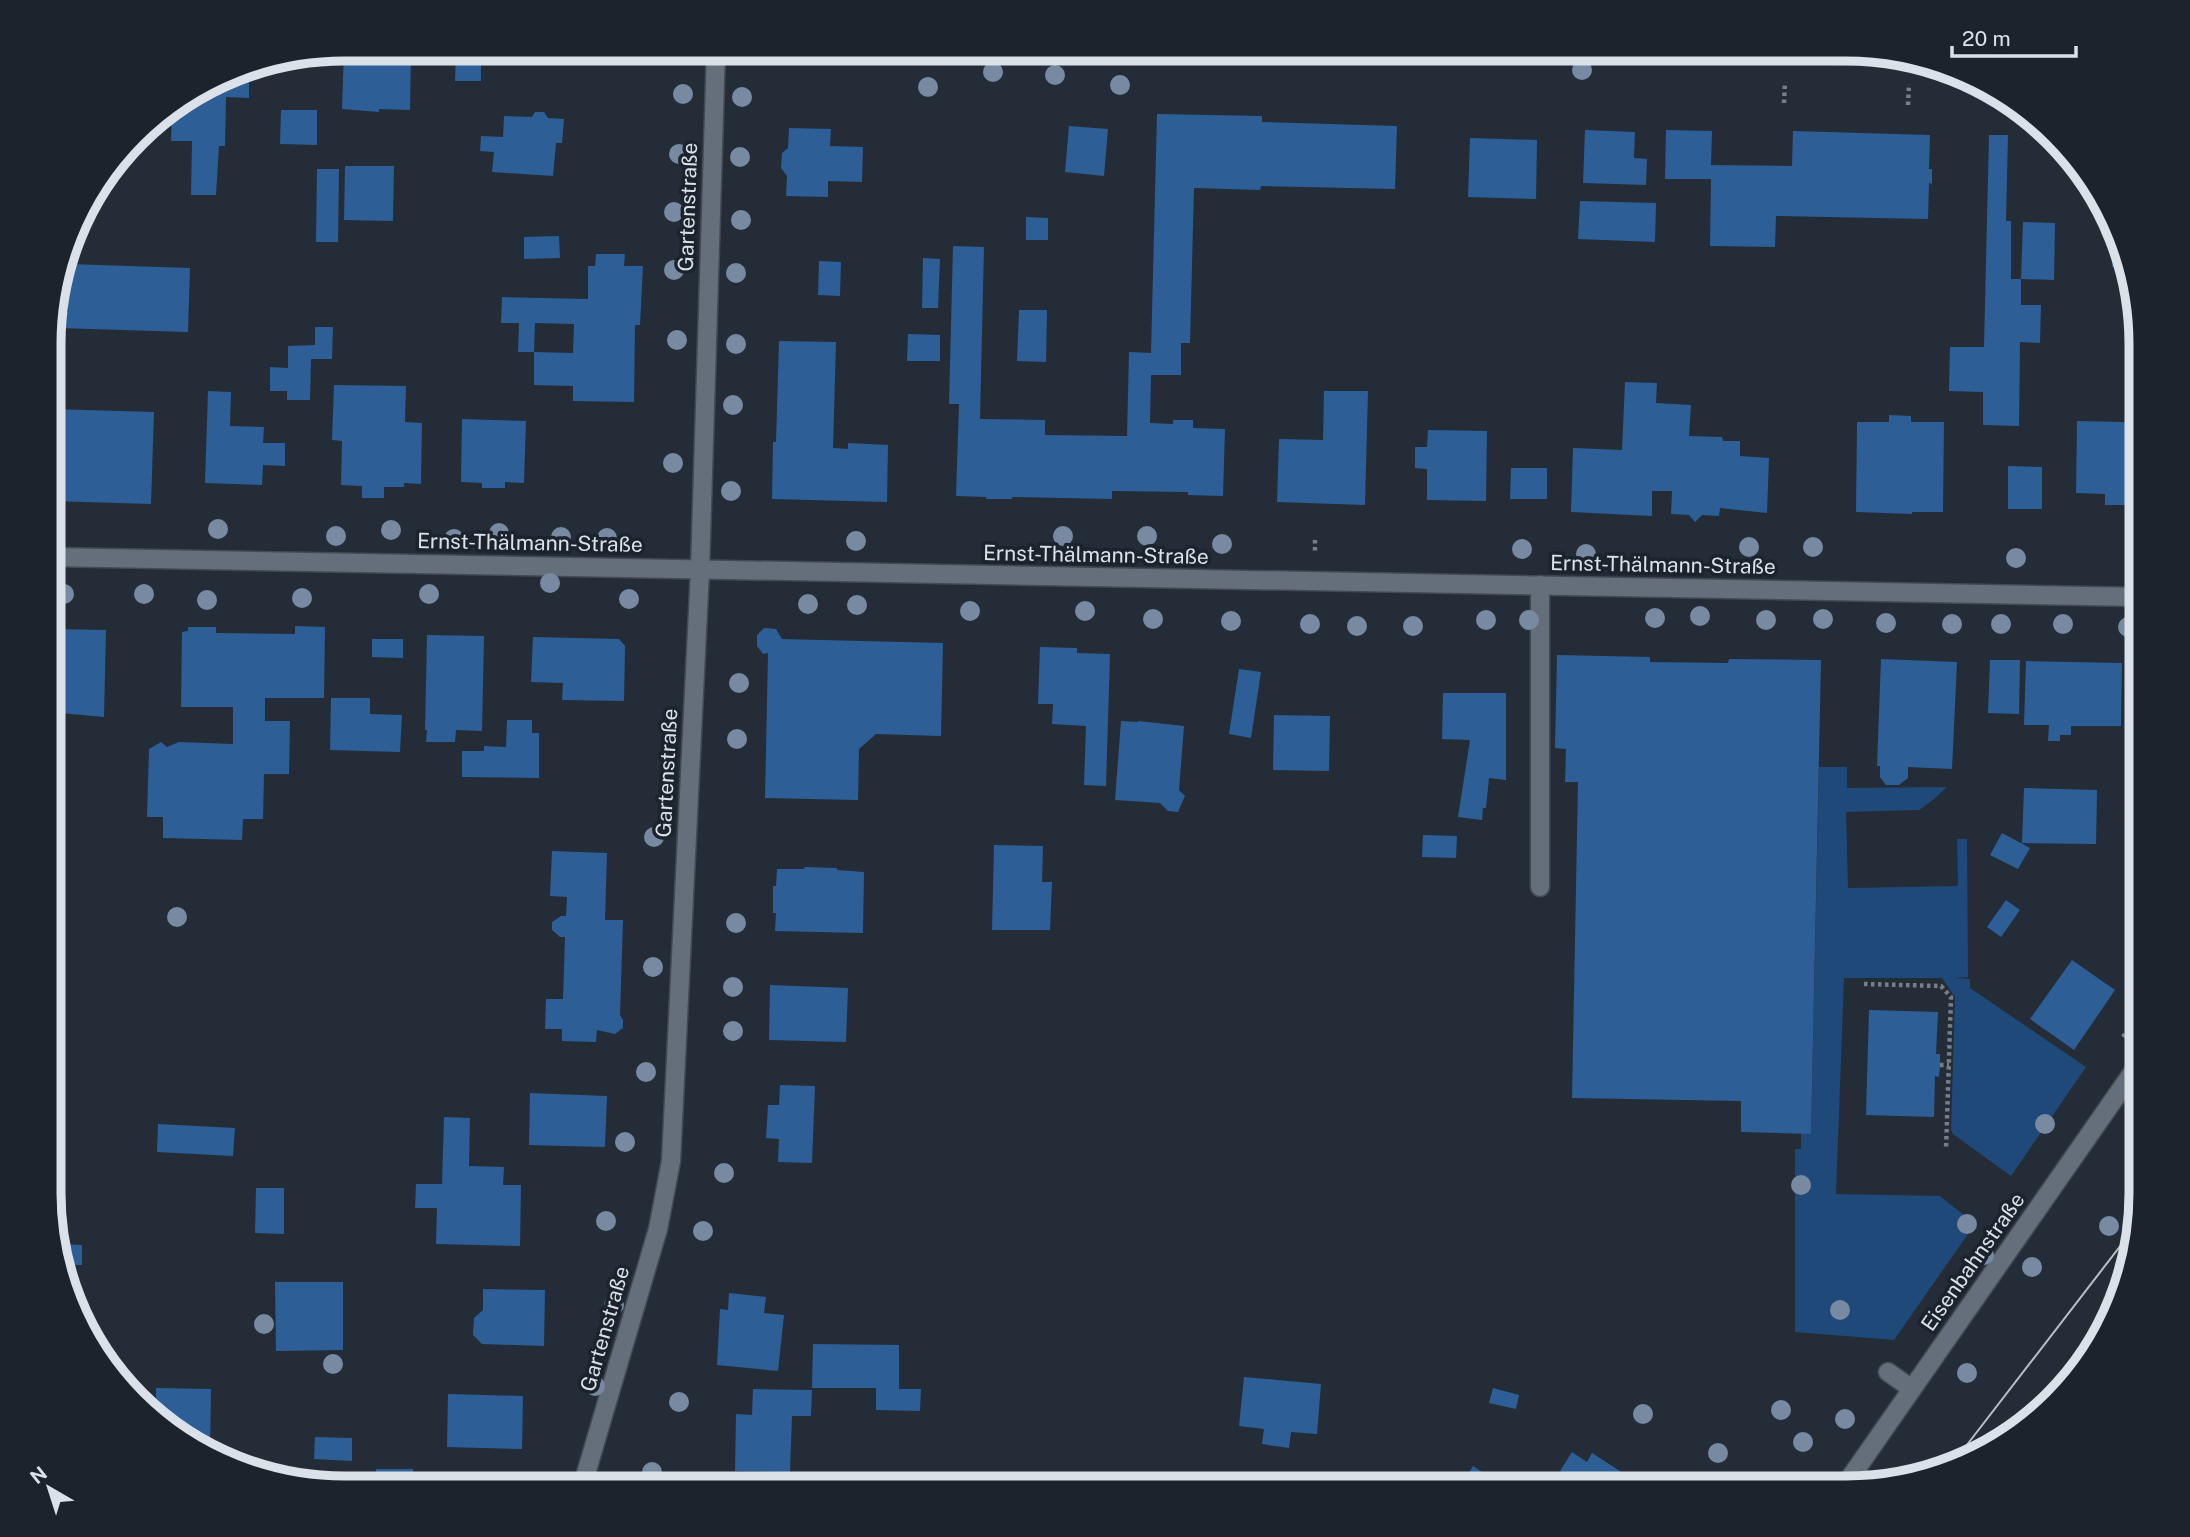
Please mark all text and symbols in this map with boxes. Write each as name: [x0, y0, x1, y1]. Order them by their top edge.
scale bar: [1952, 14, 2076, 58]
text: 20 m: [1962, 26, 2011, 51]
street label: Gartenstraße: [673, 142, 702, 272]
street label: Ernst-Thälmann-Straße: [417, 528, 643, 557]
street label: Ernst-Thälmann-Straße: [983, 540, 1209, 569]
street label: Ernst-Thälmann-Straße: [1550, 550, 1776, 579]
street label: Gartenstraße: [651, 708, 682, 838]
street label: Eisenbahnstraße: [1916, 1188, 2030, 1336]
street label: Gartenstraße: [575, 1263, 634, 1394]
north arrow: [14, 1453, 84, 1523]
text: N: [26, 1462, 51, 1488]

